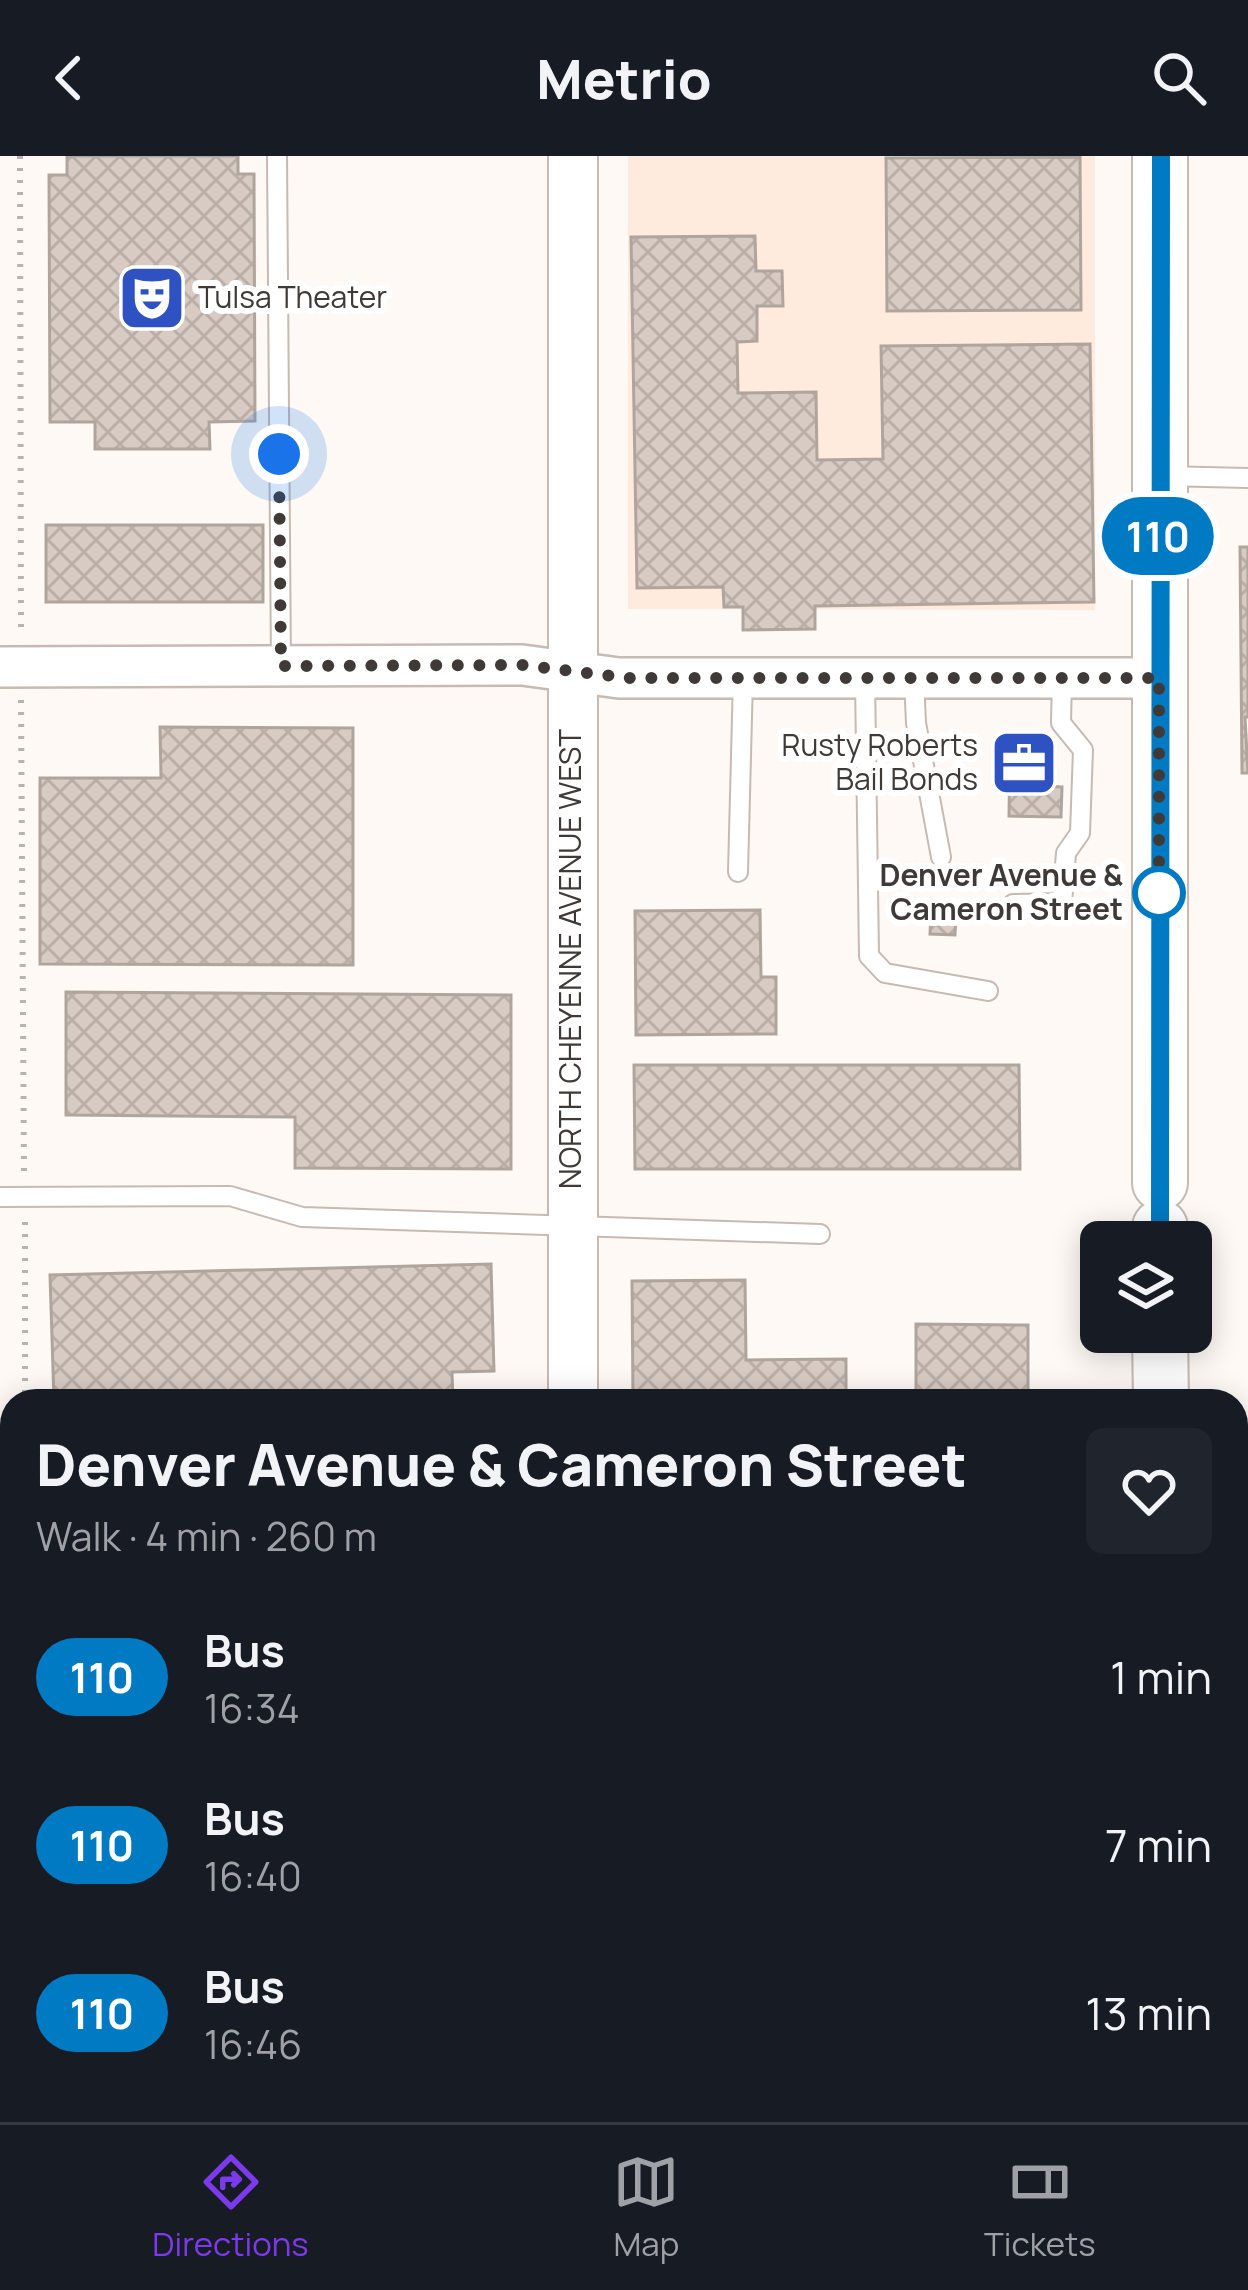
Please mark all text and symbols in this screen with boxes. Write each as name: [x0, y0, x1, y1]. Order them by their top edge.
text: Metrio: [536, 41, 712, 115]
icon: back: [36, 45, 102, 111]
icon: search: [1146, 45, 1212, 111]
theatre icon: Tulsa Theater: [117, 263, 187, 333]
place label: Tulsa Theater: [198, 276, 387, 317]
your location: [249, 424, 309, 484]
line badge: 110: [1089, 497, 1227, 575]
text: 110: [1126, 507, 1190, 565]
place label: Rusty Roberts Bail Bonds: [782, 724, 978, 799]
office icon: Rusty Roberts Bail Bonds: [989, 728, 1059, 798]
street label: NORTH CHEYENNE AVENUE WEST: [549, 729, 590, 1189]
place label: Denver Avenue & Cameron Street: [879, 854, 1123, 929]
marker: Denver Avenue & Cameron Street: [1134, 868, 1184, 918]
map controls: [1080, 1221, 1212, 1353]
button: layers: [1080, 1221, 1212, 1353]
text: Denver Avenue & Cameron Street: [36, 1425, 967, 1503]
button: heart: [1086, 1428, 1212, 1554]
text: Walk · 4 min · 260 m: [36, 1509, 377, 1563]
text: Bus: [204, 1619, 285, 1681]
text: 1 min: [1110, 1646, 1212, 1708]
text: 110: [70, 1648, 134, 1706]
text: 16:34: [204, 1681, 300, 1735]
text: Bus: [204, 1787, 285, 1849]
text: 7 min: [1105, 1814, 1212, 1876]
text: 110: [70, 1816, 134, 1874]
text: 16:40: [204, 1849, 302, 1903]
text: Bus: [204, 1955, 285, 2017]
text: 13 min: [1085, 1982, 1212, 2044]
text: 110: [70, 1984, 134, 2042]
text: 16:46: [204, 2017, 302, 2071]
tab: Directions: [152, 2149, 309, 2266]
tab: Map: [613, 2149, 679, 2266]
tab: Tickets: [984, 2149, 1096, 2266]

